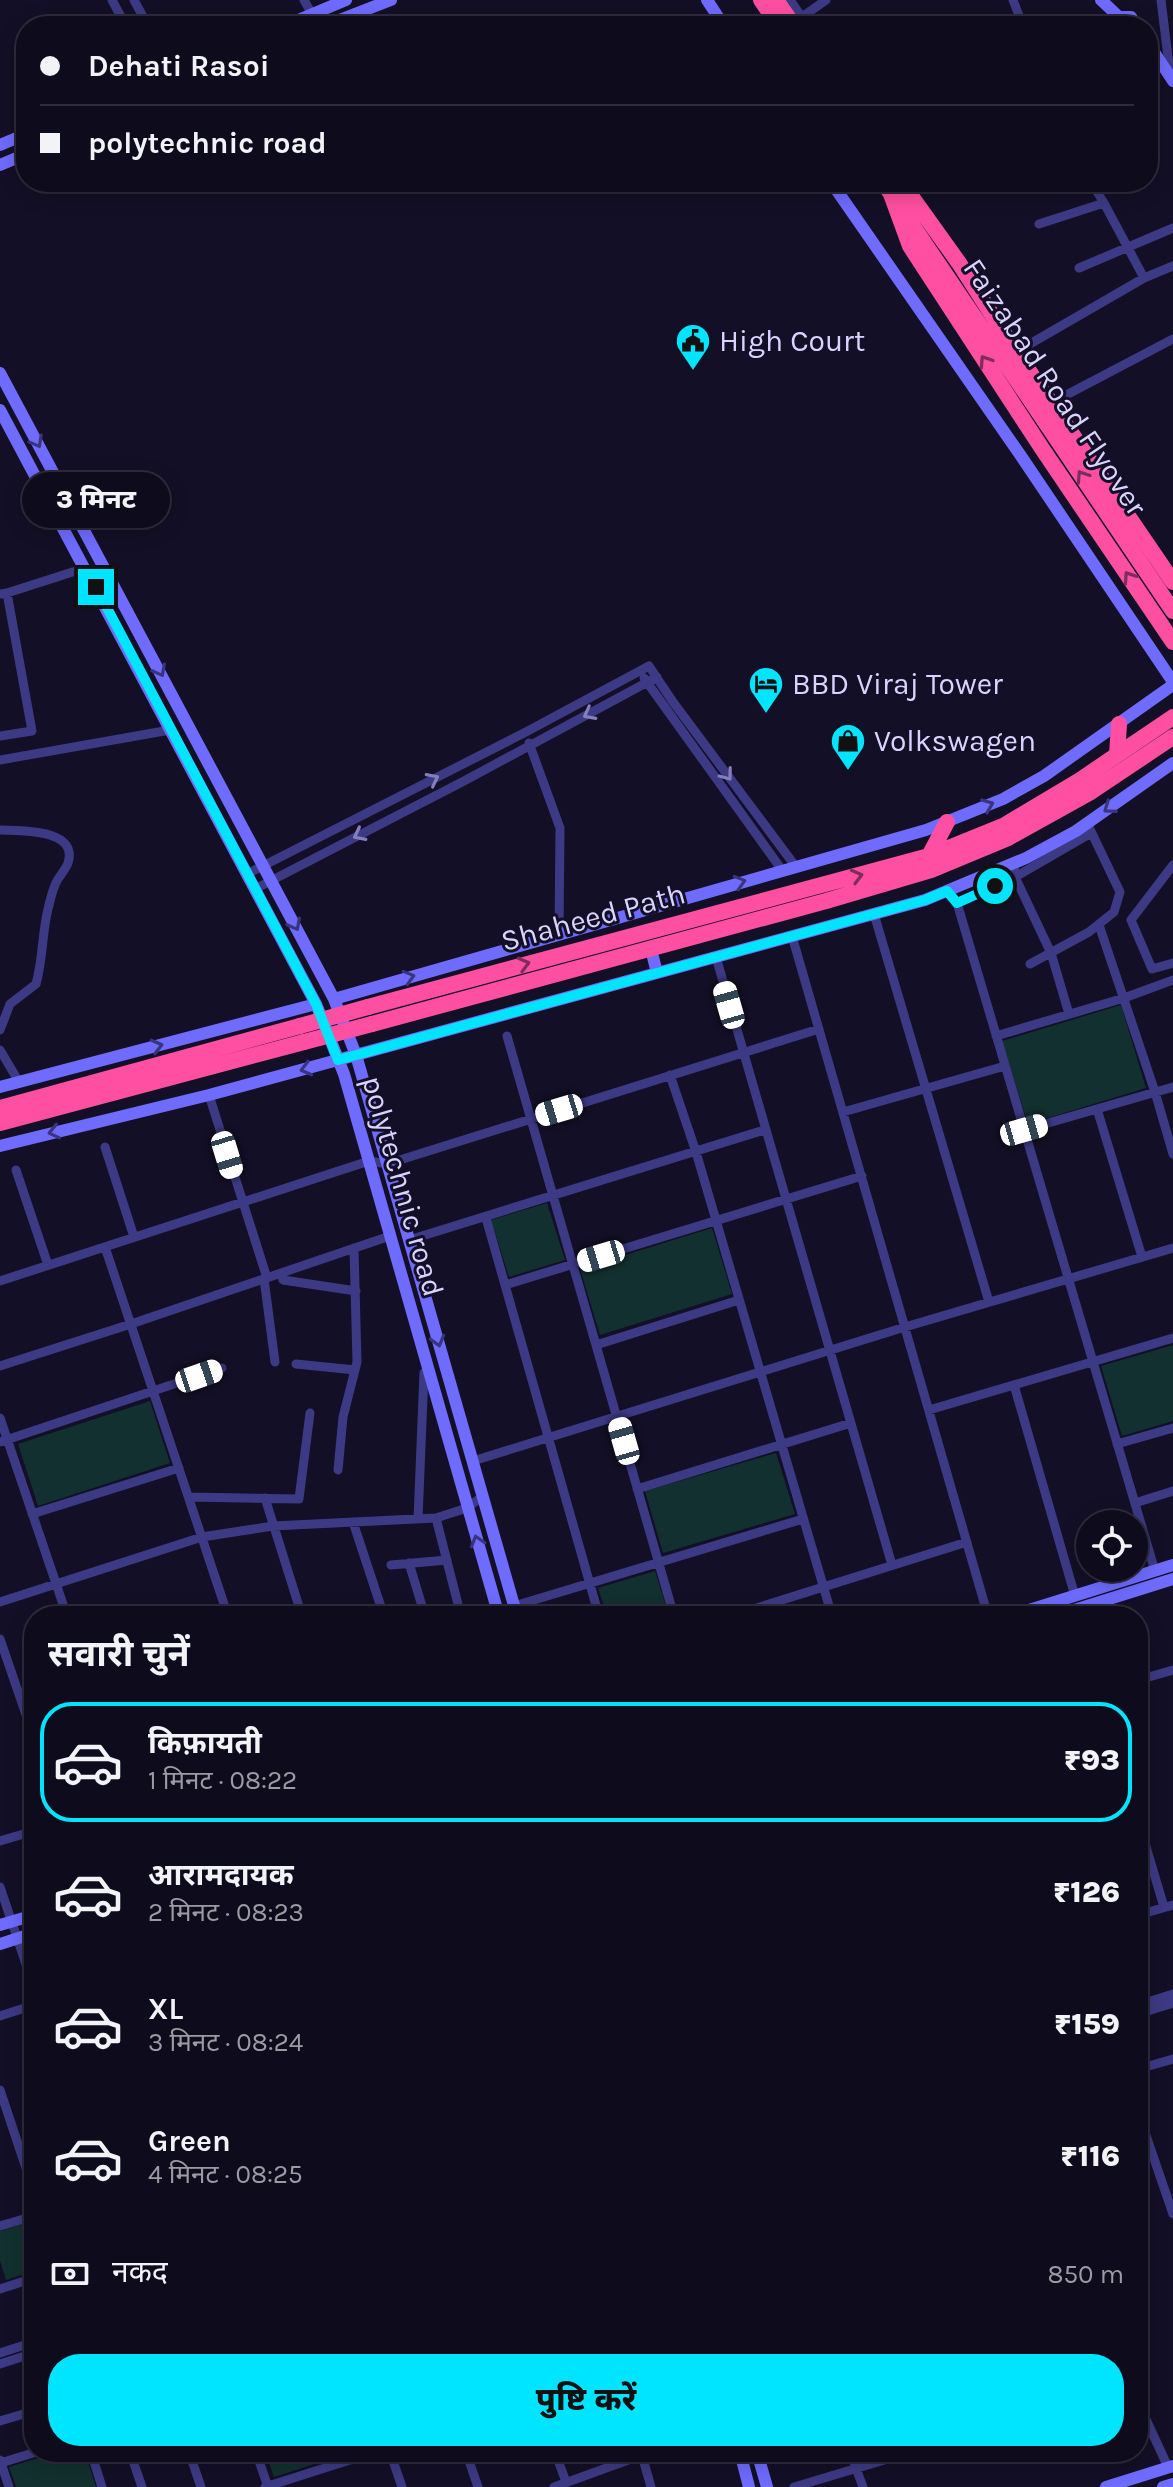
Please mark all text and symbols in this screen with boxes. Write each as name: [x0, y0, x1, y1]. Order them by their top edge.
text: Dehati Rasoi: [88, 48, 270, 84]
text: polytechnic road: [88, 125, 327, 161]
street label: Faizabad Road Flyover: [956, 252, 1155, 523]
public building icon: High Court: [674, 322, 712, 372]
place label: High Court: [719, 323, 865, 359]
one-way arrow: [980, 355, 995, 370]
one-way arrow: [28, 434, 43, 448]
callout: 3 मिनट: [22, 471, 170, 527]
one-way arrow: [1077, 471, 1092, 485]
text: 3 मिनट: [56, 484, 136, 515]
route end: [78, 569, 114, 605]
one-way arrow: [1124, 572, 1139, 586]
one-way arrow: [150, 662, 166, 677]
hotel icon: BBD Viraj Tower: [747, 665, 785, 715]
place label: BBD Viraj Tower: [792, 666, 1003, 702]
one-way arrow: [582, 705, 597, 720]
shop icon: Volkswagen: [829, 722, 867, 772]
place label: Volkswagen: [874, 723, 1036, 759]
one-way arrow: [718, 766, 732, 781]
one-way arrow: [424, 774, 439, 789]
one-way arrow: [980, 798, 994, 815]
one-way arrow: [1104, 798, 1118, 813]
one-way arrow: [352, 826, 367, 841]
route start: [977, 868, 1013, 904]
one-way arrow: [849, 869, 863, 886]
street label: Shaheed Path: [497, 875, 689, 959]
one-way arrow: [732, 875, 746, 891]
one-way arrow: [286, 917, 301, 932]
one-way arrow: [517, 956, 530, 973]
one-way arrow: [402, 970, 416, 986]
car: [711, 979, 747, 1031]
one-way arrow: [149, 1038, 163, 1055]
one-way arrow: [300, 1059, 314, 1076]
street label: polytechnic road: [354, 1072, 452, 1300]
car: [533, 1092, 585, 1128]
car: [998, 1112, 1050, 1148]
one-way arrow: [48, 1123, 62, 1140]
car: [209, 1129, 245, 1181]
car: [575, 1238, 627, 1274]
one-way arrow: [429, 1334, 445, 1348]
car: [172, 1357, 226, 1395]
car: [606, 1415, 642, 1467]
map controls: [1076, 1510, 1148, 1582]
button: locate: [1076, 1510, 1148, 1582]
one-way arrow: [470, 1535, 486, 1549]
text: सवारी चुनें: [48, 1633, 190, 1675]
text: किफ़ायती: [148, 1725, 262, 1761]
icon: car: [52, 1726, 124, 1798]
text: ₹93: [1064, 1742, 1120, 1778]
text: 1 मिनट · 08:22: [148, 1765, 297, 1796]
text: आरामदायक: [148, 1857, 294, 1893]
icon: car: [52, 1858, 124, 1930]
text: ₹126: [1053, 1874, 1120, 1910]
text: 2 मिनट · 08:23: [148, 1897, 304, 1928]
icon: car: [52, 1990, 124, 2062]
text: XL: [148, 1991, 183, 2027]
text: ₹159: [1054, 2006, 1120, 2042]
text: 3 मिनट · 08:24: [148, 2027, 303, 2058]
icon: car: [52, 2122, 124, 2194]
text: Green: [148, 2123, 231, 2159]
text: ₹116: [1060, 2138, 1120, 2174]
text: 4 मिनट · 08:25: [148, 2159, 303, 2190]
icon: cash: [48, 2252, 92, 2296]
text: नकद: [112, 2254, 168, 2290]
text: 850 m: [1047, 2259, 1124, 2290]
button: पुष्टि करें: [48, 2354, 1124, 2446]

